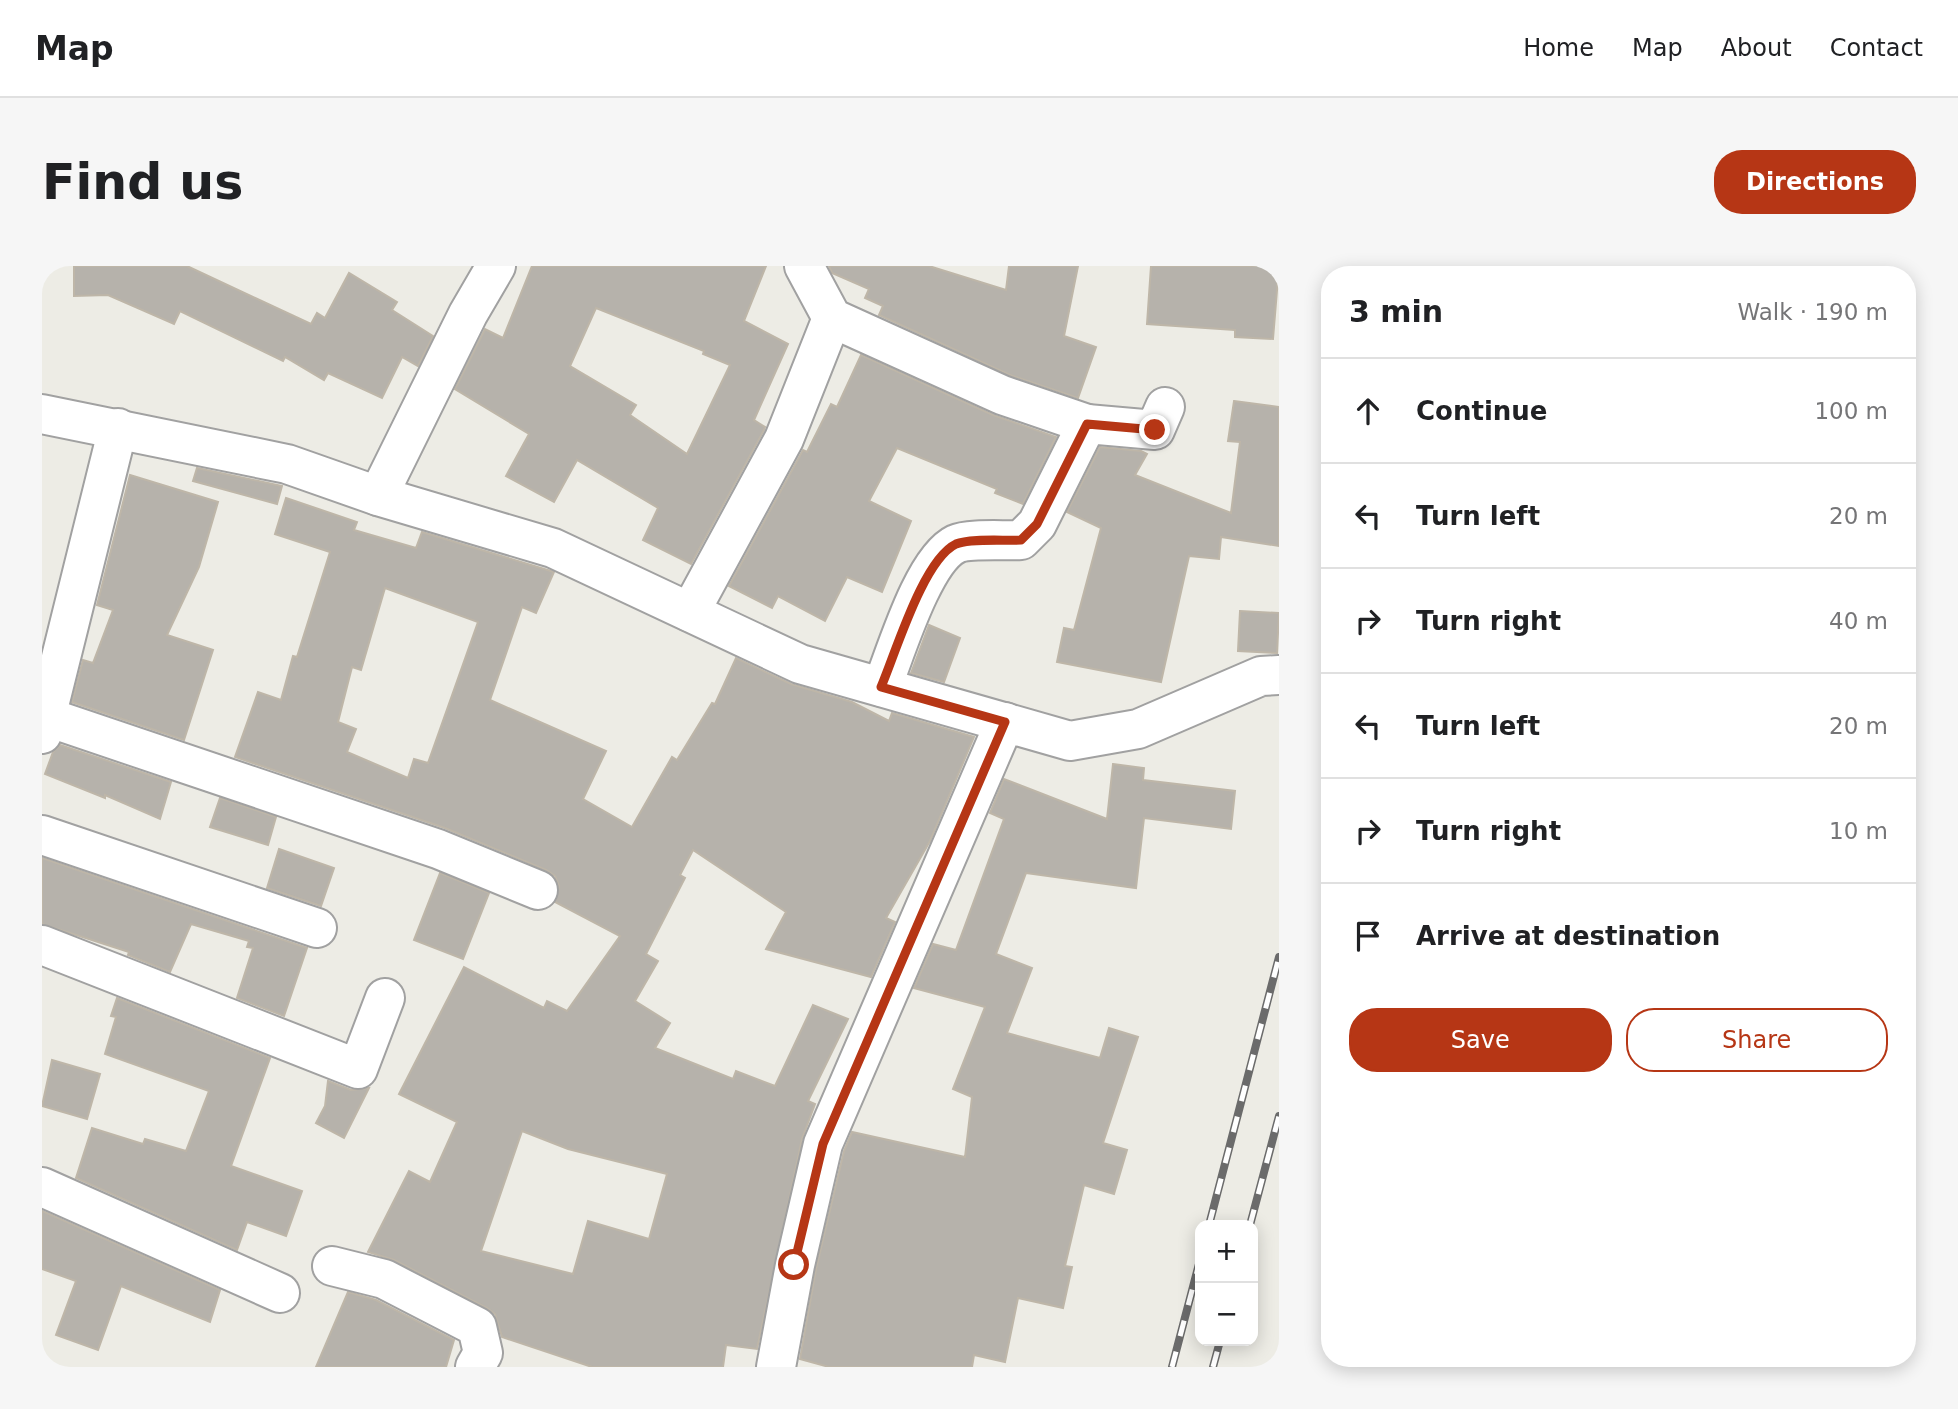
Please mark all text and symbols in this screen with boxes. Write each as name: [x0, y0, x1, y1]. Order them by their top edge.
text: Map: [35, 29, 114, 68]
text: Home: [1523, 34, 1594, 62]
text: Map: [1632, 34, 1683, 62]
text: About: [1721, 34, 1792, 62]
text: Contact: [1830, 34, 1923, 62]
button: Directions: [1714, 150, 1916, 214]
text: Find us: [42, 154, 243, 211]
text: 3 min: [1349, 294, 1443, 329]
text: Walk · 190 m: [1737, 299, 1888, 325]
icon: ahead: [1349, 392, 1387, 430]
text: Continue: [1416, 396, 1547, 426]
text: 100 m: [1814, 398, 1888, 424]
route end: [1139, 414, 1170, 445]
icon: left: [1349, 497, 1387, 535]
text: Turn left: [1416, 501, 1540, 531]
text: 20 m: [1829, 503, 1888, 529]
icon: right: [1349, 602, 1387, 640]
text: Turn right: [1416, 606, 1561, 636]
text: 40 m: [1829, 608, 1888, 634]
icon: left: [1349, 707, 1387, 745]
text: Turn left: [1416, 711, 1540, 741]
text: 20 m: [1829, 713, 1888, 739]
icon: right: [1349, 812, 1387, 850]
text: Turn right: [1416, 816, 1561, 846]
text: 10 m: [1829, 818, 1888, 844]
icon: arrive: [1349, 917, 1387, 955]
text: Arrive at destination: [1416, 921, 1720, 951]
button: Save: [1349, 1008, 1612, 1072]
button: Share: [1626, 1008, 1888, 1072]
map controls: [1195, 1220, 1258, 1346]
button: +: [1195, 1220, 1258, 1283]
route start: [778, 1249, 809, 1280]
button: −: [1195, 1283, 1258, 1346]

